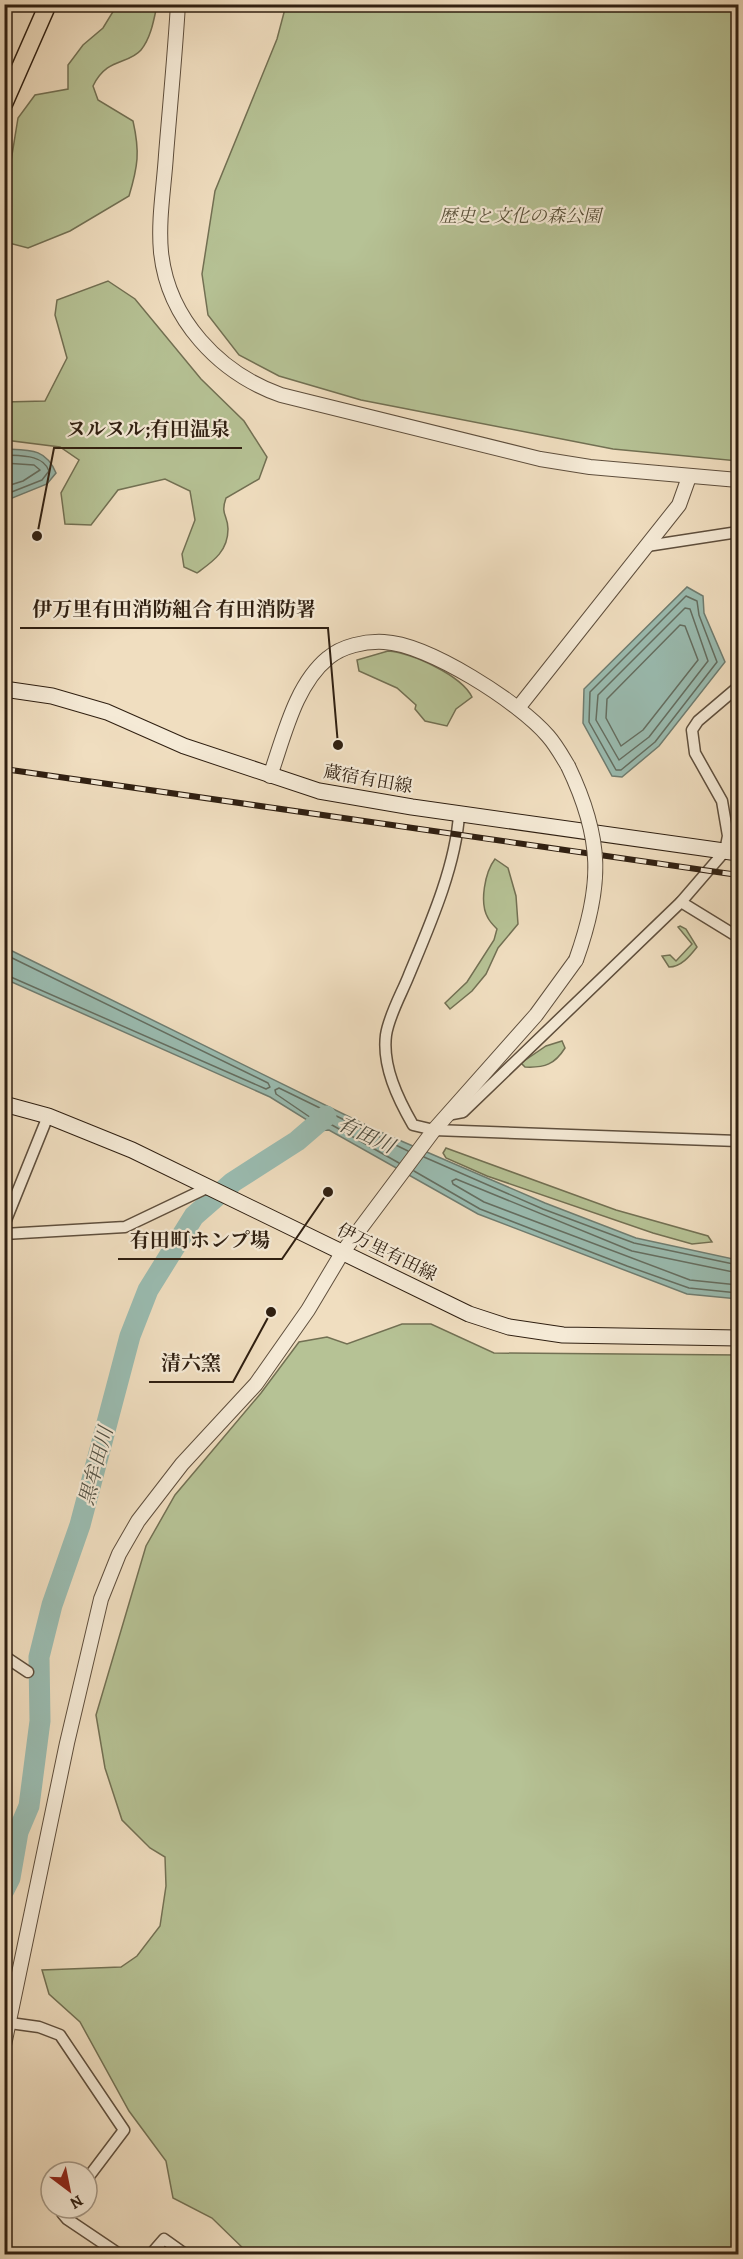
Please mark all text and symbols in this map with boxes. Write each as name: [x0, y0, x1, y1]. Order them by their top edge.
park label: 歴史と文化の森公園: [439, 204, 604, 228]
callout: ヌルヌル;有田温泉: [54, 410, 242, 448]
text: ヌルヌル;有田温泉: [66, 416, 230, 443]
callout: 伊万里有田消防組合 有田消防署: [20, 590, 328, 628]
text: 伊万里有田消防組合 有田消防署: [32, 596, 316, 623]
street label: 蔵宿有田線: [322, 759, 414, 799]
water label: 有田川: [333, 1110, 401, 1161]
street label: 伊万里有田線: [333, 1218, 441, 1286]
callout: 有田町ホンプ場: [118, 1221, 282, 1259]
text: 有田町ホンプ場: [130, 1227, 270, 1254]
callout: 清六窯: [149, 1344, 233, 1382]
text: 清六窯: [161, 1350, 221, 1377]
water label: 黒牟田川: [73, 1422, 120, 1508]
north arrow: [39, 2160, 99, 2220]
text: N: [65, 2189, 87, 2214]

